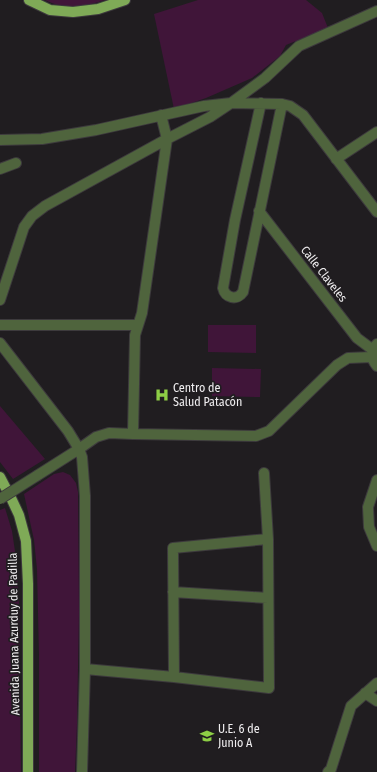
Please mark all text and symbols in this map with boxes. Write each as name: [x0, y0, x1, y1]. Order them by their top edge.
street label: Calle Claveles: [298, 243, 350, 305]
place label: Centro de Salud Patacón: [173, 381, 242, 409]
hospital icon: Centro de Salud Patacón: [154, 387, 170, 403]
street label: Avenida Juana Azurduy de Padilla: [6, 552, 22, 715]
place label: U.E. 6 de Junio A: [218, 722, 260, 750]
school or university icon: U.E. 6 de Junio A: [199, 728, 215, 744]

